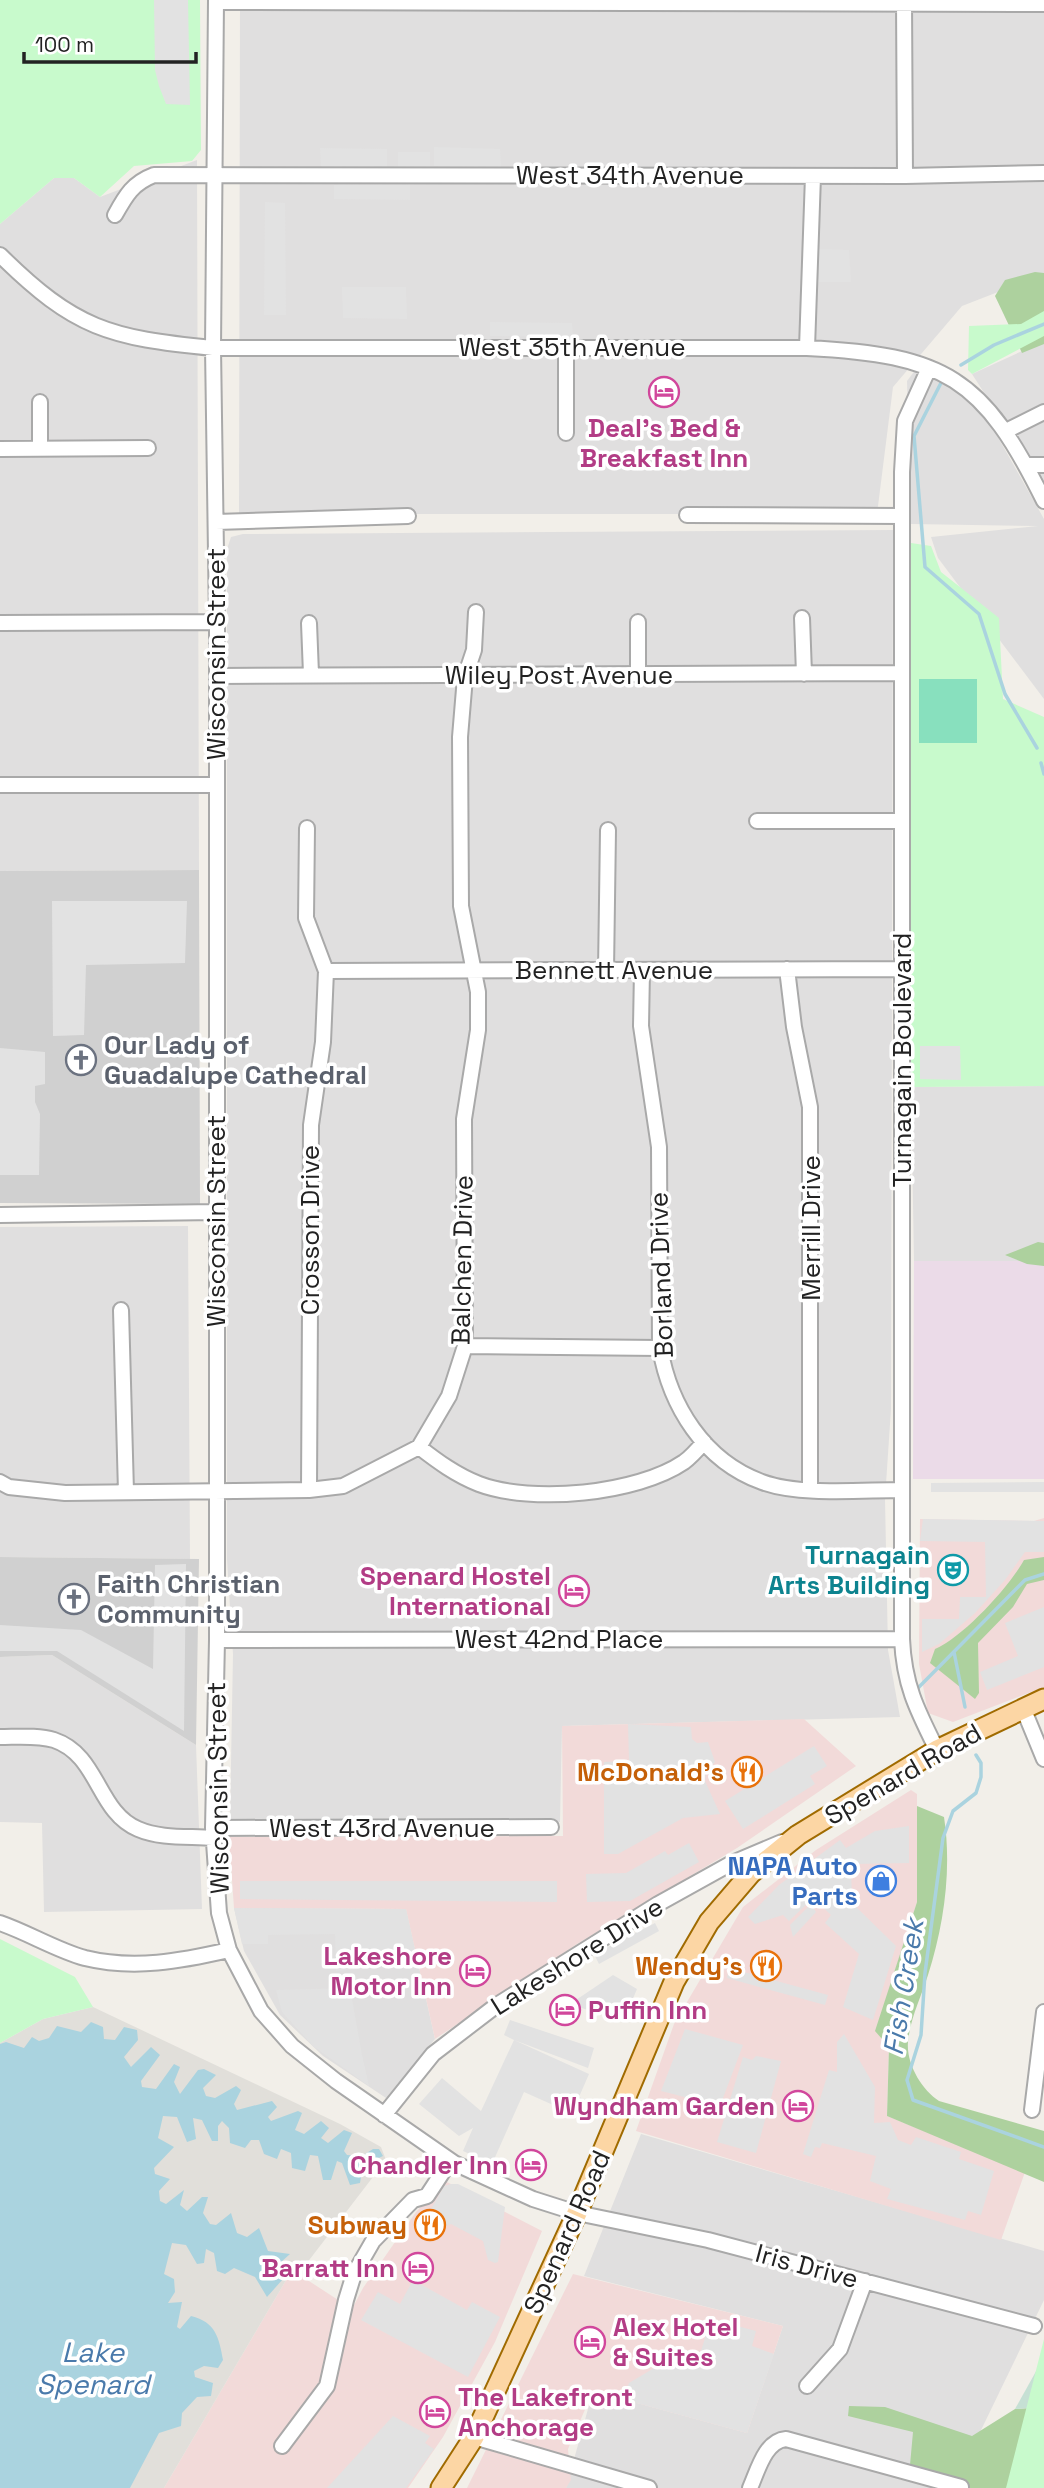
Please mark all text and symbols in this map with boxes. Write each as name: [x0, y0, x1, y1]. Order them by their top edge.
scale bar: [24, 21, 196, 65]
text: 100 m: [35, 31, 94, 58]
street label: West 34th Avenue: [516, 158, 744, 192]
street label: West 35th Avenue: [458, 330, 686, 364]
hotel icon: Deal’s Bed & Breakfast Inn: [647, 375, 681, 409]
place label: Deal’s Bed & Breakfast Inn: [580, 411, 748, 475]
street label: Wisconsin Street: [199, 548, 233, 760]
street label: Wiley Post Avenue: [445, 658, 673, 692]
street label: Turnagain Boulevard: [885, 932, 919, 1188]
street label: Bennett Avenue: [515, 953, 713, 987]
place label: Our Lady of Guadalupe Cathedral: [104, 1028, 367, 1092]
church icon: Our Lady of Guadalupe Cathedral: [64, 1043, 98, 1077]
street label: Wisconsin Street: [199, 1115, 233, 1327]
street label: Crosson Drive: [293, 1145, 327, 1315]
street label: Merrill Drive: [794, 1155, 828, 1301]
street label: Balchen Drive: [444, 1175, 480, 1345]
street label: Borland Drive: [641, 1191, 681, 1359]
place label: Turnagain Arts Building: [768, 1538, 930, 1602]
theatre icon: Turnagain Arts Building: [936, 1553, 970, 1587]
place label: Spenard Hostel International: [360, 1559, 551, 1623]
place label: Faith Christian Community: [97, 1567, 280, 1631]
hotel icon: Spenard Hostel International: [557, 1574, 591, 1608]
church icon: Faith Christian Community: [57, 1582, 91, 1616]
street label: West 42nd Place: [455, 1622, 663, 1656]
street label: Wisconsin Street: [199, 1681, 237, 1895]
street label: Spenard Road: [818, 1715, 988, 1833]
place label: McDonald's: [577, 1755, 724, 1789]
restaurant icon: McDonald's: [730, 1755, 764, 1789]
street label: West 43rd Avenue: [269, 1811, 495, 1845]
place label: NAPA Auto Parts: [728, 1849, 858, 1913]
shop icon: NAPA Auto Parts: [864, 1864, 898, 1898]
street label: Lakeshore Drive: [484, 1889, 670, 2023]
water label: Fish Creek: [874, 1913, 932, 2058]
place label: Lakeshore Motor Inn: [324, 1939, 452, 2003]
place label: Wendy's: [635, 1949, 743, 1983]
restaurant icon: Wendy's: [749, 1949, 783, 1983]
hotel icon: Lakeshore Motor Inn: [458, 1954, 492, 1988]
hotel icon: Puffin Inn: [548, 1993, 582, 2027]
place label: Puffin Inn: [588, 1993, 707, 2027]
place label: Wyndham Garden: [554, 2089, 775, 2123]
hotel icon: Wyndham Garden: [781, 2089, 815, 2123]
street label: Spenard Road: [516, 2145, 618, 2319]
place label: Chandler Inn: [350, 2148, 508, 2182]
hotel icon: Chandler Inn: [514, 2148, 548, 2182]
place label: Subway: [308, 2208, 407, 2242]
restaurant icon: Subway: [413, 2208, 447, 2242]
street label: Iris Drive: [752, 2236, 862, 2296]
place label: Barratt Inn: [262, 2251, 395, 2285]
hotel icon: Barratt Inn: [401, 2251, 435, 2285]
place label: Alex Hotel & Suites: [613, 2310, 738, 2374]
hotel icon: Alex Hotel & Suites: [573, 2325, 607, 2359]
water label: Lake Spenard: [36, 2334, 153, 2402]
place label: The Lakefront Anchorage: [458, 2380, 633, 2444]
hotel icon: The Lakefront Anchorage: [418, 2395, 452, 2429]

